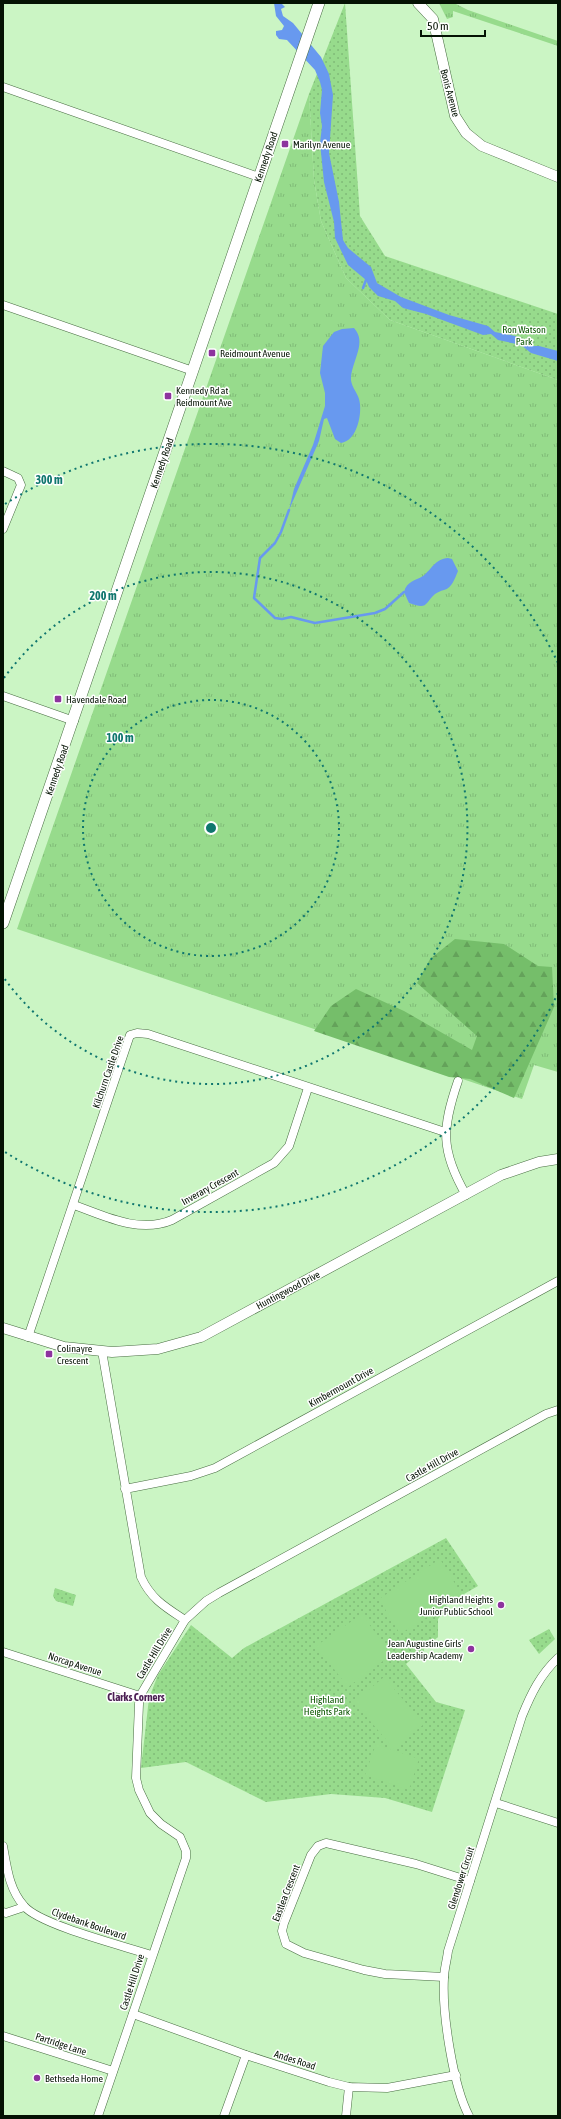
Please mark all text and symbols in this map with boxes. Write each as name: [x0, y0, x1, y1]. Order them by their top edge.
scale bar: [421, 12, 485, 38]
text: 50 m: [427, 19, 449, 33]
street label: Bonis Avenue: [438, 68, 462, 119]
street label: Kennedy Road: [252, 130, 280, 184]
marker: Marilyn Avenue: [280, 139, 290, 149]
place label: Marilyn Avenue: [293, 139, 351, 150]
park label: Ron Watson Park: [502, 324, 546, 347]
marker: Reidmount Avenue: [207, 348, 217, 358]
place label: Reidmount Avenue: [220, 348, 291, 359]
place label: Kennedy Rd at Reidmount Ave: [176, 385, 232, 408]
marker: Kennedy Rd at Reidmount Ave: [163, 391, 173, 401]
street label: Kennedy Road: [148, 436, 176, 490]
text: 300 m: [35, 473, 63, 487]
text: 200 m: [89, 589, 117, 603]
marker: Havendale Road: [53, 694, 63, 704]
place label: Havendale Road: [66, 694, 127, 705]
text: 100 m: [106, 731, 134, 745]
street label: Kennedy Road: [43, 743, 71, 797]
centre of rings: [204, 821, 218, 835]
street label: Kilchurn Castle Drive: [90, 1034, 126, 1110]
street label: Inverary Crescent: [180, 1167, 240, 1207]
street label: Huntingwood Drive: [254, 1268, 322, 1311]
place label: Colinayre Crescent: [57, 1343, 93, 1366]
marker: Colinayre Crescent: [44, 1349, 54, 1359]
street label: Kimbermount Drive: [307, 1365, 375, 1409]
street label: Castle Hill Drive: [404, 1446, 461, 1484]
place label: Highland Heights Junior Public School: [420, 1594, 493, 1617]
marker: Highland Heights Junior Public School: [496, 1600, 506, 1610]
street label: Castle Hill Drive: [134, 1625, 174, 1681]
place label: Jean Augustine Girls' Leadership Academy: [387, 1638, 463, 1661]
marker: Jean Augustine Girls' Leadership Academy: [466, 1644, 476, 1654]
street label: Norcap Avenue: [47, 1650, 104, 1678]
district label: Clarks Corners: [107, 1691, 165, 1703]
park label: Highland Heights Park: [304, 1694, 351, 1717]
street label: Glendower Circuit: [446, 1845, 476, 1911]
street label: Eastlea Crescent: [270, 1863, 302, 1923]
street label: Clydebank Boulevard: [50, 1906, 128, 1942]
street label: Castle Hill Drive: [118, 1952, 146, 2011]
street label: Partridge Lane: [34, 2031, 88, 2058]
street label: Andes Road: [273, 2048, 317, 2072]
marker: Bethseda Home: [32, 2073, 42, 2083]
place label: Bethseda Home: [45, 2073, 103, 2084]

